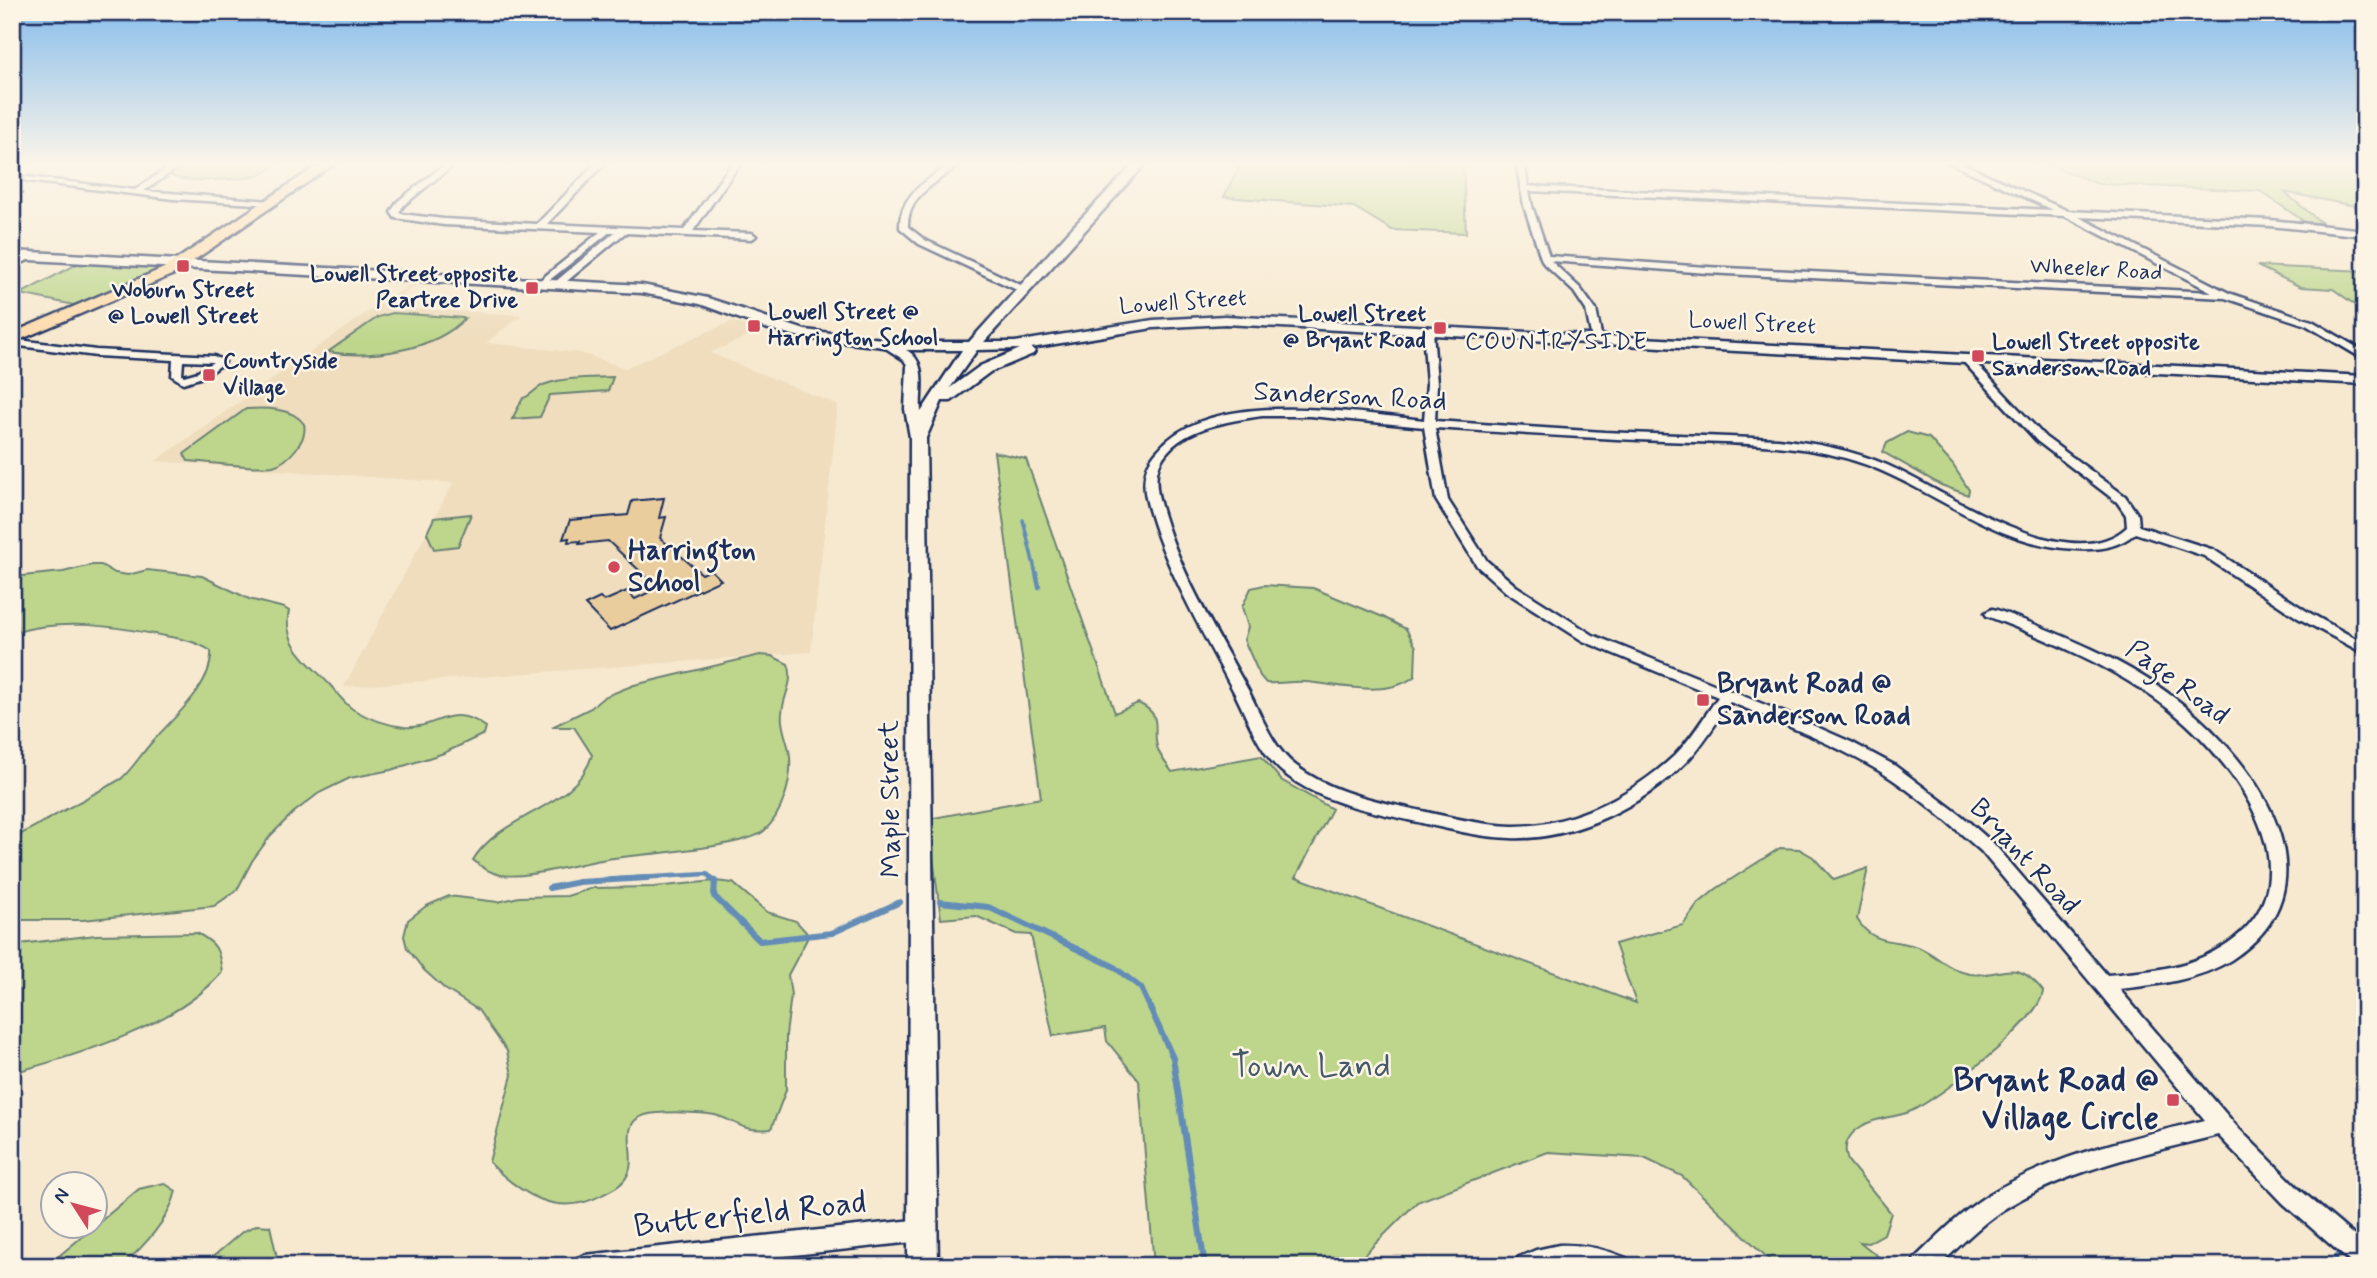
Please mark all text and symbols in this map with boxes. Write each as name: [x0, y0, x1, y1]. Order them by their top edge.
street label: Wheeler Road: [2029, 252, 2163, 288]
marker: Woburn Street @ Lowell Street: [175, 258, 191, 274]
place label: Lowell Street opposite Peartree Drive: [310, 260, 518, 316]
place label: Woburn Street @ Lowell Street: [108, 276, 259, 332]
marker: Lowell Street opposite Peartree Drive: [524, 280, 540, 296]
street label: Lowell Street: [1118, 284, 1248, 322]
place label: Lowell Street @ Harrington School: [768, 298, 938, 357]
place label: Lowell Street @ Bryant Road: [1283, 300, 1426, 356]
street label: Lowell Street: [1687, 306, 1817, 342]
marker: Lowell Street @ Harrington School: [746, 318, 762, 334]
marker: Lowell Street @ Bryant Road: [1432, 320, 1448, 336]
district label: COUNTRYSIDE: [1465, 327, 1649, 358]
place label: Lowell Street opposite Sanderson Road: [1992, 328, 2200, 384]
place label: Countryside Village: [223, 347, 338, 403]
marker: Lowell Street opposite Sanderson Road: [1970, 348, 1986, 364]
marker: Countryside Village: [201, 367, 217, 383]
street label: Sanderson Road: [1252, 373, 1448, 421]
place label: Harrington School: [628, 533, 756, 602]
marker: Harrington School: [606, 559, 622, 575]
street label: Page Road: [2116, 632, 2236, 737]
place label: Bryant Road @ Sanderson Road: [1717, 666, 1911, 735]
marker: Bryant Road @ Sanderson Road: [1695, 692, 1711, 708]
street label: Maple Street: [871, 719, 911, 878]
street label: Bryant Road: [1961, 791, 2087, 923]
park label: Town Land: [1231, 1045, 1391, 1089]
place label: Bryant Road @ Village Circle: [1953, 1059, 2159, 1141]
marker: Bryant Road @ Village Circle: [2165, 1092, 2181, 1108]
north arrow: [38, 1170, 108, 1240]
street label: Butterfield Road: [631, 1181, 869, 1249]
text: N: [48, 1183, 75, 1208]

